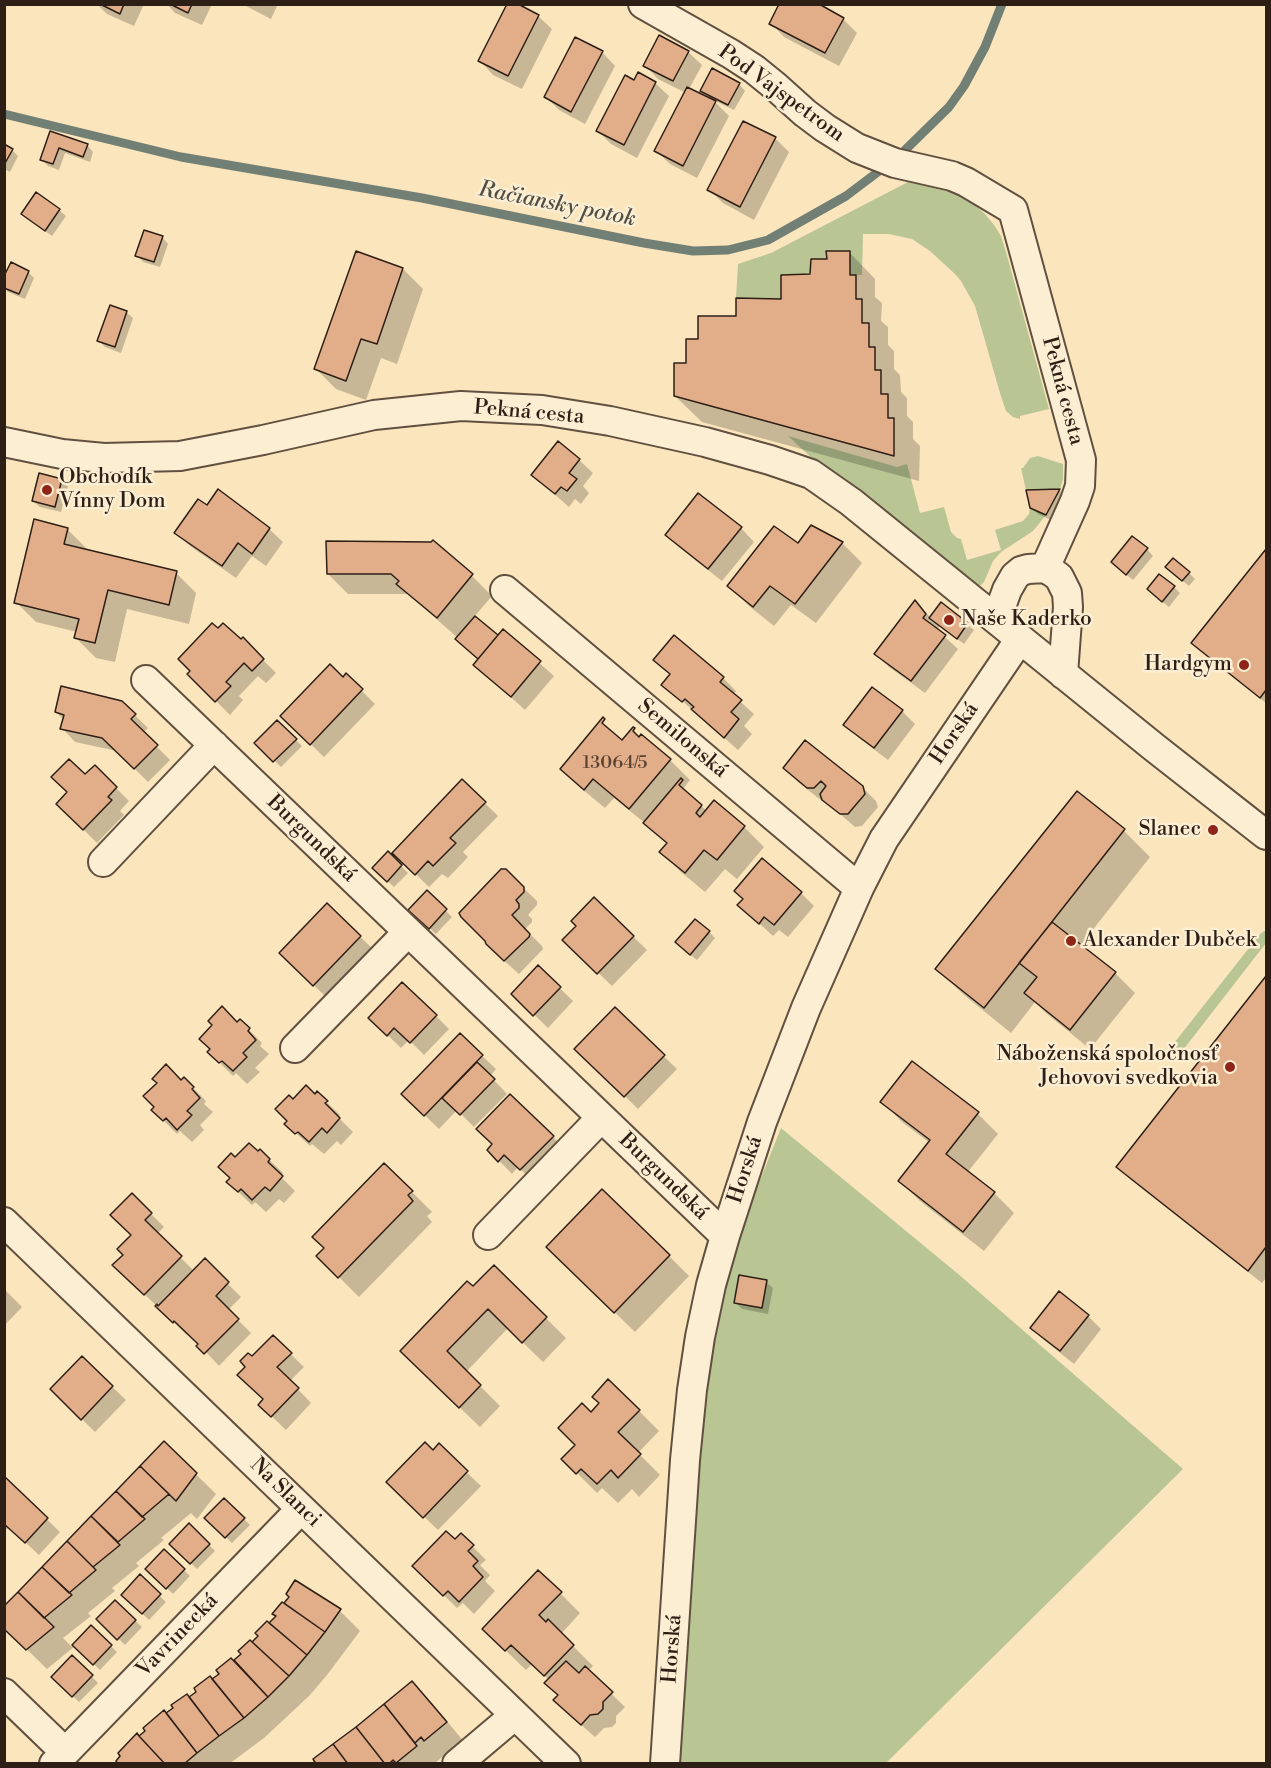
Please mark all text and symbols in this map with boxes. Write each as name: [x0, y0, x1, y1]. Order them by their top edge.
street label: Pod Vajspetrom: [713, 40, 849, 148]
water label: Račiansky potok: [476, 177, 638, 233]
street label: Pekná cesta: [1035, 334, 1089, 448]
street label: Pekná cesta: [473, 396, 585, 430]
place label: Obchodík Vínny Dom: [59, 465, 166, 515]
marker: Obchodík Vínny Dom: [40, 483, 54, 497]
place label: Naše Kaderko: [961, 607, 1092, 633]
marker: Naše Kaderko: [942, 613, 956, 627]
place label: Hardgym: [1144, 652, 1232, 678]
marker: Hardgym: [1237, 658, 1251, 672]
street label: Semilonská: [632, 694, 732, 784]
street label: Horská: [925, 698, 985, 770]
house number: 13064/5: [583, 753, 647, 775]
street label: Burgundská: [261, 790, 361, 888]
place label: Slanec: [1138, 817, 1201, 843]
marker: Slanec: [1206, 823, 1220, 837]
place label: Alexander Dubček: [1083, 928, 1257, 954]
marker: Alexander Dubček: [1064, 934, 1078, 948]
place label: Náboženská spoločnosť Jehovovi svedkovia: [996, 1042, 1218, 1092]
marker: Náboženská spoločnosť Jehovovi svedkovia: [1223, 1060, 1237, 1074]
street label: Burgundská: [613, 1128, 713, 1226]
street label: Horská: [723, 1133, 769, 1207]
street label: Na Slanci: [244, 1453, 326, 1533]
street label: Vavrinecká: [132, 1589, 224, 1683]
street label: Horská: [658, 1614, 688, 1684]

